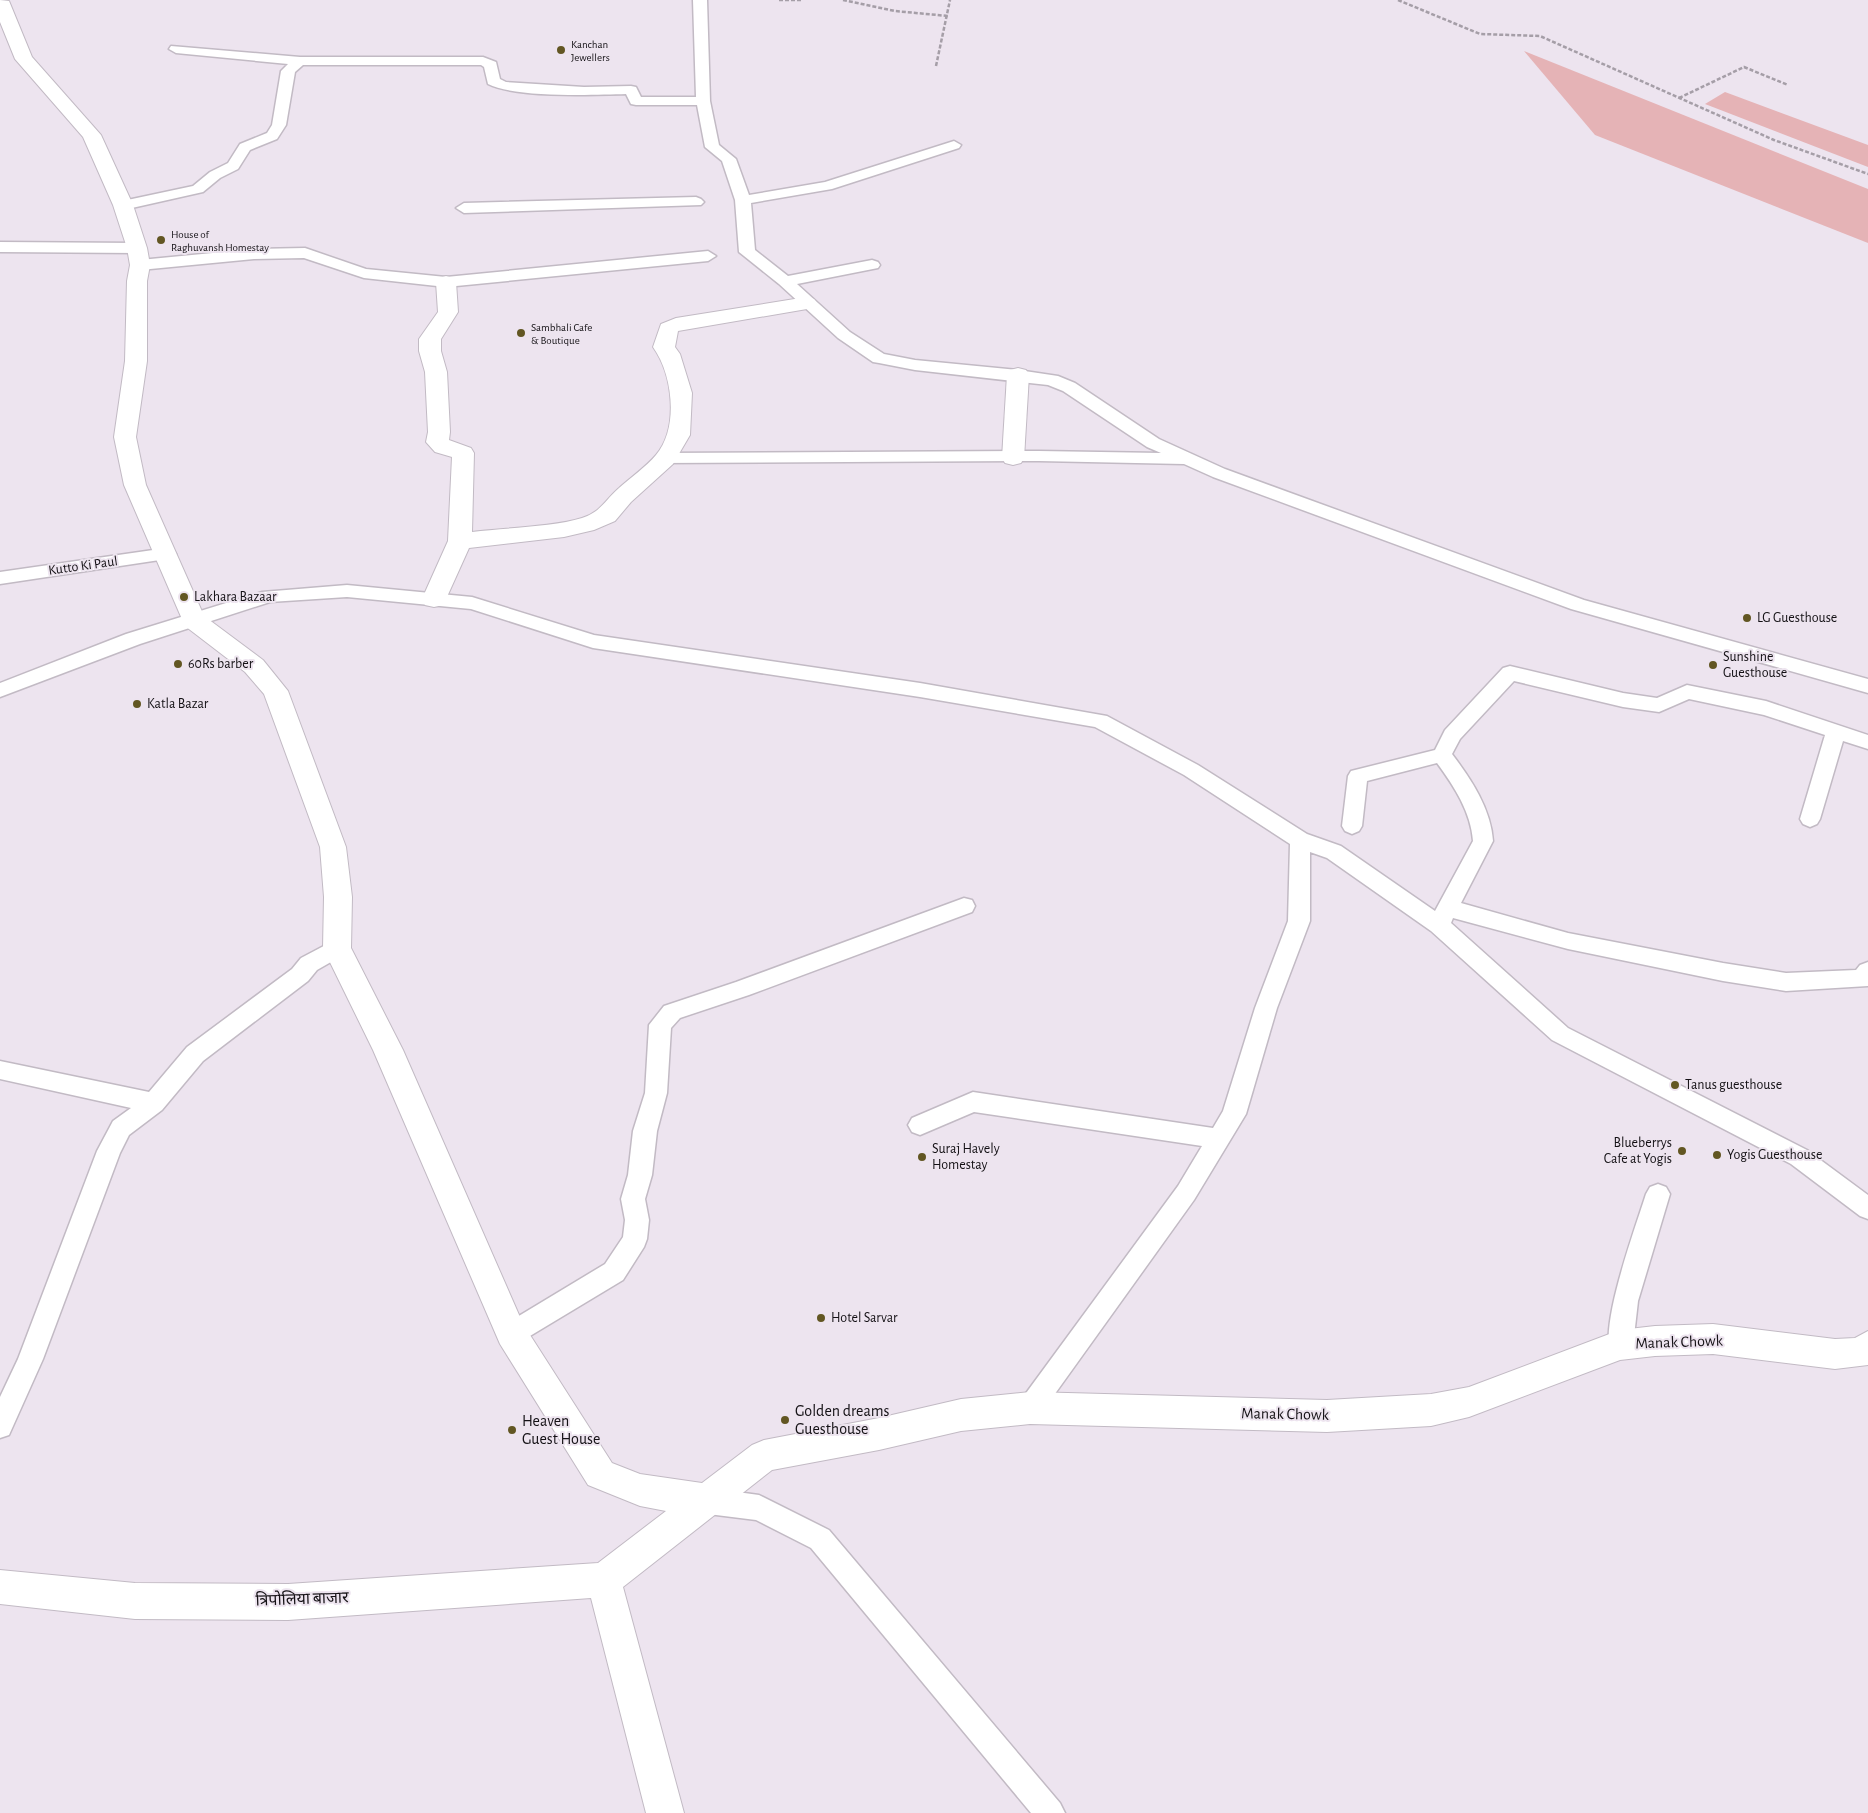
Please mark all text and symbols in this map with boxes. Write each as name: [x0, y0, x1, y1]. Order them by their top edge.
place label: Kanchan Jewellers: [571, 39, 610, 63]
marker: Kanchan Jewellers: [555, 44, 567, 56]
place label: House of Raghuvansh Homestay: [171, 229, 269, 253]
marker: House of Raghuvansh Homestay: [155, 234, 167, 246]
place label: Sambhali Cafe & Boutique: [531, 322, 592, 346]
marker: Sambhali Cafe & Boutique: [515, 327, 527, 339]
street label: Kutto Ki Paul: [47, 554, 119, 578]
place label: Lakhara Bazaar: [194, 590, 277, 604]
marker: Lakhara Bazaar: [178, 591, 190, 603]
place label: LG Guesthouse: [1757, 611, 1837, 625]
marker: LG Guesthouse: [1741, 612, 1753, 624]
place label: Sunshine Guesthouse: [1723, 650, 1787, 680]
place label: 60Rs barber: [188, 657, 254, 671]
marker: 60Rs barber: [172, 658, 184, 670]
marker: Sunshine Guesthouse: [1707, 659, 1719, 671]
place label: Katla Bazar: [147, 697, 209, 711]
marker: Katla Bazar: [131, 698, 143, 710]
place label: Tanus guesthouse: [1685, 1078, 1782, 1092]
marker: Tanus guesthouse: [1669, 1079, 1681, 1091]
place label: Blueberrys Cafe at Yogis: [1604, 1136, 1672, 1166]
place label: Suraj Havely Homestay: [932, 1142, 1000, 1172]
marker: Blueberrys Cafe at Yogis: [1676, 1145, 1688, 1157]
place label: Yogis Guesthouse: [1727, 1148, 1822, 1162]
marker: Yogis Guesthouse: [1711, 1149, 1723, 1161]
marker: Suraj Havely Homestay: [916, 1151, 928, 1163]
place label: Hotel Sarvar: [831, 1311, 898, 1325]
marker: Hotel Sarvar: [815, 1312, 827, 1324]
street label: Manak Chowk: [1635, 1332, 1724, 1352]
place label: Golden dreams Guesthouse: [795, 1403, 889, 1437]
street label: Manak Chowk: [1241, 1405, 1330, 1423]
place label: Heaven Guest House: [522, 1413, 600, 1447]
marker: Golden dreams Guesthouse: [779, 1414, 791, 1426]
marker: Heaven Guest House: [506, 1424, 518, 1436]
street label: त्रिपोलिया बाजार: [255, 1588, 349, 1609]

